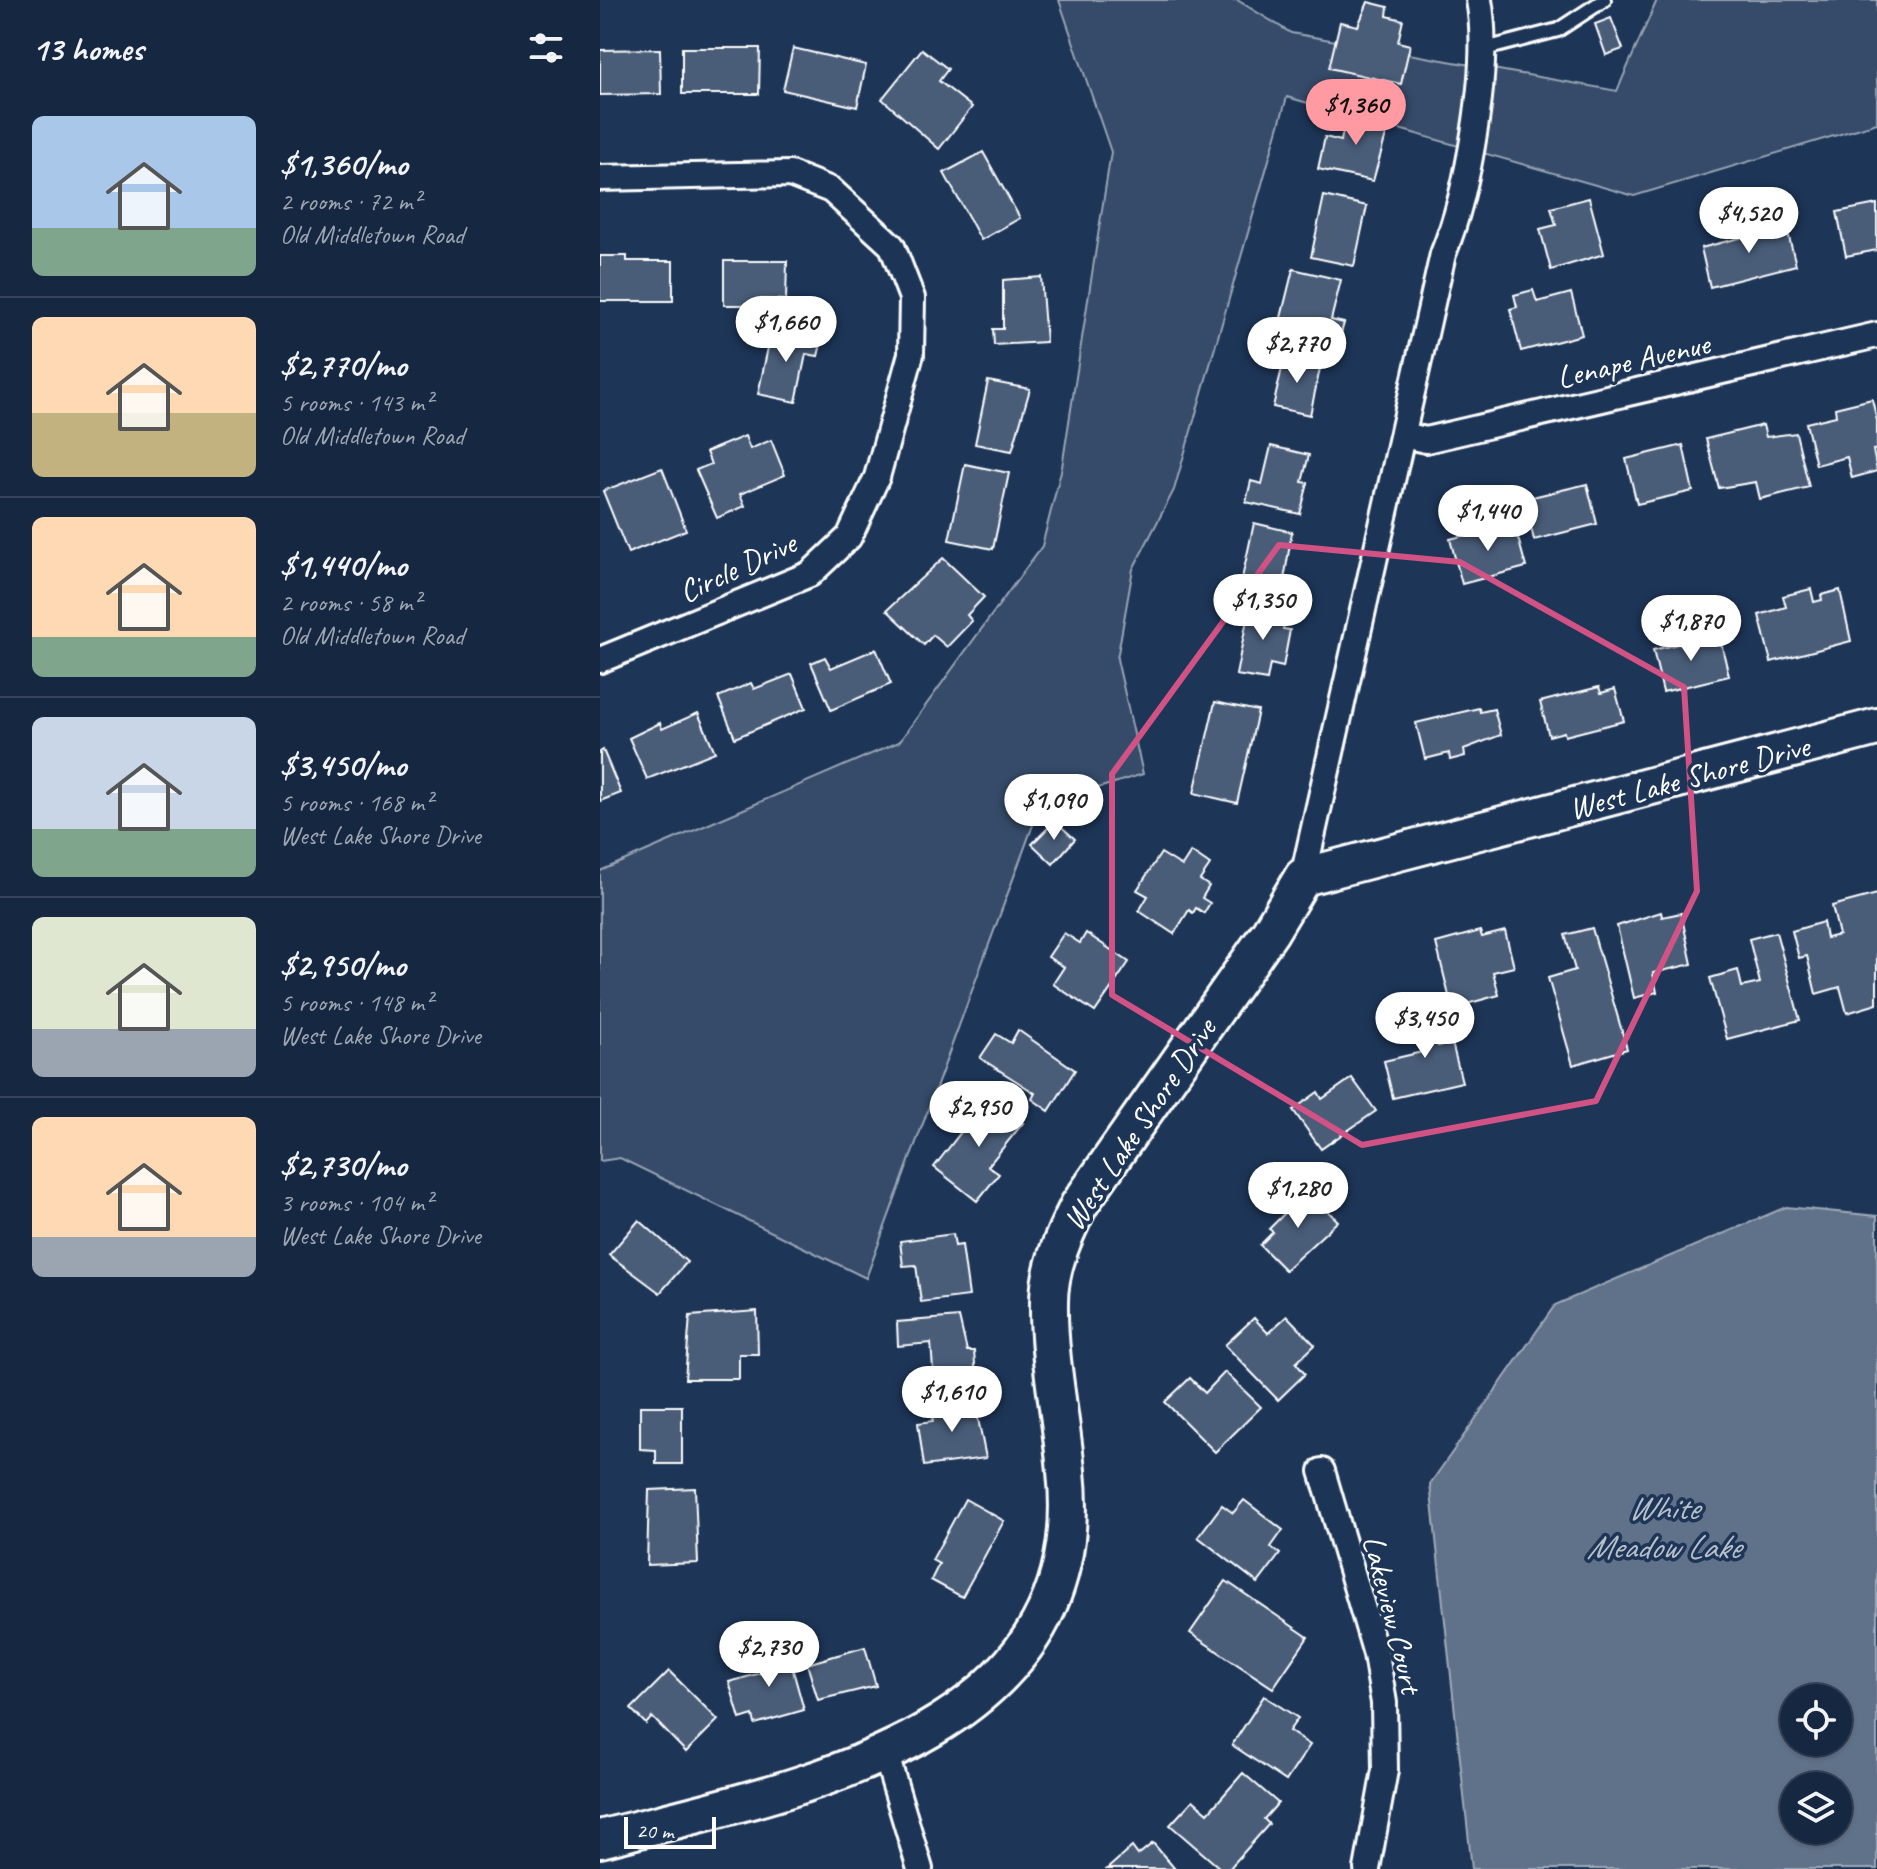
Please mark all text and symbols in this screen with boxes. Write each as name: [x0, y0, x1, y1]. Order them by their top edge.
icon: filters: [524, 26, 568, 70]
text: 13 homes: [32, 27, 143, 70]
pin: $1,360: [1291, 79, 1421, 147]
text: $1,360: [1324, 88, 1388, 121]
text: $1,360/mo: [280, 142, 408, 185]
icon: home: [96, 148, 192, 244]
text: 2 rooms · 72 m²: [280, 185, 421, 218]
pin: $4,520: [1684, 187, 1814, 255]
text: $4,520: [1717, 196, 1781, 229]
text: Old Middletown Road: [280, 218, 464, 251]
pin: $1,660: [721, 296, 851, 364]
text: $1,660: [754, 305, 818, 338]
pin: $2,770: [1232, 317, 1362, 385]
street label: Lenape Avenue: [1553, 322, 1716, 398]
text: $2,770: [1265, 326, 1329, 359]
text: $2,770/mo: [280, 343, 407, 386]
icon: home: [96, 349, 192, 445]
text: 5 rooms · 143 m²: [280, 386, 432, 419]
text: Old Middletown Road: [280, 419, 464, 452]
pin: $1,440: [1423, 485, 1553, 553]
text: $1,440: [1456, 494, 1520, 527]
street label: Circle Drive: [672, 521, 805, 612]
text: $1,440/mo: [280, 543, 407, 586]
icon: home: [96, 549, 192, 645]
pin: $1,350: [1198, 574, 1328, 642]
text: $1,350: [1231, 583, 1295, 616]
text: 2 rooms · 58 m²: [280, 586, 421, 619]
pin: $1,870: [1626, 595, 1756, 663]
text: $1,870: [1659, 604, 1723, 637]
text: Old Middletown Road: [280, 619, 464, 652]
street label: West Lake Shore Drive: [1565, 725, 1816, 829]
text: $3,450/mo: [280, 743, 406, 786]
icon: home: [96, 749, 192, 845]
pin: $1,090: [989, 774, 1119, 842]
text: $1,090: [1022, 783, 1086, 816]
text: 5 rooms · 168 m²: [280, 786, 432, 819]
text: West Lake Shore Drive: [280, 819, 481, 852]
text: $2,950/mo: [280, 943, 406, 986]
icon: home: [96, 949, 192, 1045]
text: 5 rooms · 148 m²: [280, 986, 432, 1019]
pin: $3,450: [1360, 992, 1490, 1060]
text: $3,450: [1393, 1001, 1457, 1034]
street label: West Lake Shore Drive: [1053, 1008, 1227, 1238]
text: West Lake Shore Drive: [280, 1019, 481, 1052]
pin: $2,950: [914, 1081, 1044, 1149]
text: $2,950: [948, 1090, 1010, 1123]
text: $2,730/mo: [280, 1143, 407, 1186]
icon: home: [96, 1149, 192, 1245]
pin: $1,280: [1233, 1162, 1363, 1230]
text: $1,280: [1266, 1171, 1330, 1204]
text: 3 rooms · 104 m²: [280, 1186, 432, 1219]
text: West Lake Shore Drive: [280, 1219, 481, 1252]
pin: $1,610: [887, 1366, 1017, 1434]
text: $1,610: [920, 1375, 984, 1408]
water label: White Meadow Lake: [1586, 1486, 1745, 1568]
street label: Lakeview Court: [1353, 1531, 1433, 1701]
pin: $2,730: [704, 1621, 834, 1689]
text: $2,730: [737, 1630, 801, 1663]
map controls: [1780, 1684, 1852, 1844]
button: locate: [1780, 1684, 1852, 1756]
button: layers: [1780, 1772, 1852, 1844]
scale bar: [624, 1813, 716, 1849]
text: 20 m: [636, 1817, 673, 1845]

